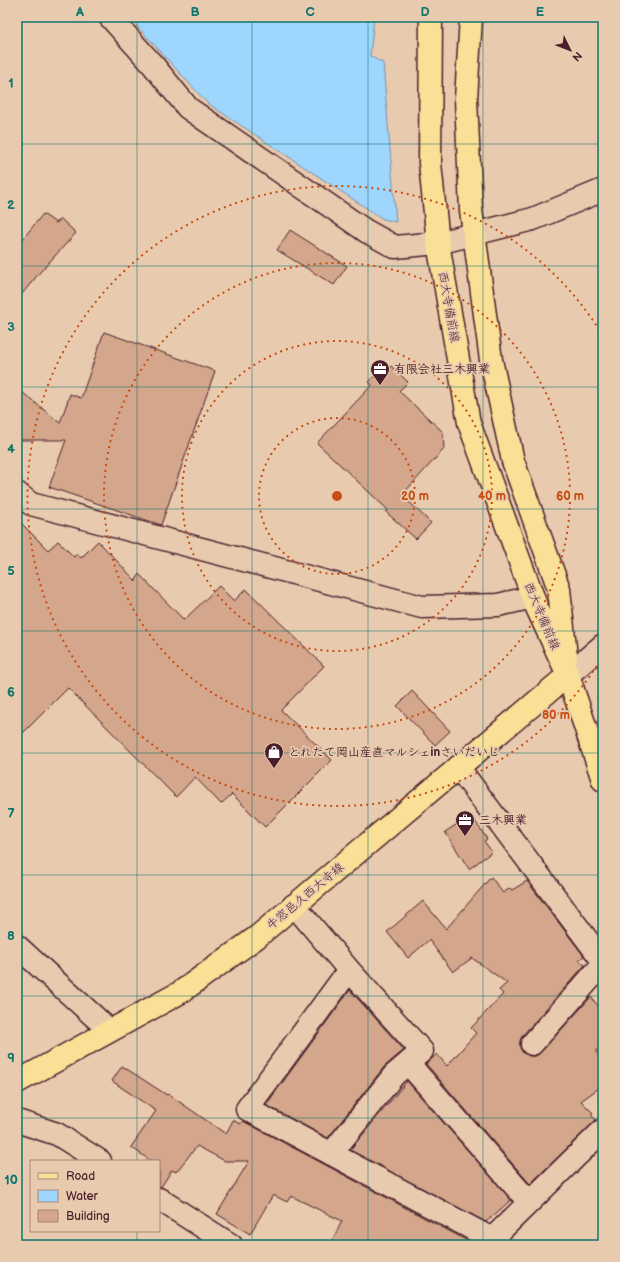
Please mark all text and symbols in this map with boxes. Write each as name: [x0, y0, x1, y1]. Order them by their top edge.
text: A: [75, 4, 84, 20]
text: B: [190, 4, 200, 20]
text: C: [305, 4, 315, 20]
text: D: [420, 4, 430, 20]
text: E: [536, 4, 545, 20]
north arrow: [550, 30, 590, 70]
text: N: [569, 49, 585, 64]
text: 1: [8, 75, 14, 91]
text: 2: [7, 197, 15, 213]
street label: 西大寺備前線: [435, 270, 462, 344]
text: 3: [7, 319, 15, 335]
office icon: 有限会社三木興業: [369, 358, 391, 386]
place label: 有限会社三木興業: [394, 362, 490, 377]
text: 4: [7, 441, 15, 457]
centre of rings: [330, 489, 344, 503]
text: 20 m: [401, 489, 429, 504]
text: 40 m: [478, 489, 506, 504]
text: 60 m: [556, 489, 584, 504]
text: 5: [7, 563, 15, 579]
street label: 西大寺備前線: [521, 580, 563, 652]
text: 6: [7, 684, 15, 700]
text: 80 m: [542, 708, 570, 723]
shop icon: とれたて岡山産直マルシェinさいだいじ: [263, 741, 285, 769]
place label: とれたて岡山産直マルシェinさいだいじ: [288, 745, 500, 760]
text: 7: [7, 806, 15, 822]
office icon: 三木興業: [454, 809, 476, 837]
place label: 三木興業: [479, 813, 527, 828]
street label: 牛窓邑久西大寺線: [264, 860, 347, 933]
text: 8: [7, 928, 15, 944]
text: 9: [7, 1050, 15, 1066]
legend: [30, 1160, 160, 1232]
text: Road: [66, 1169, 95, 1184]
text: 10: [4, 1172, 18, 1188]
text: Water: [66, 1189, 98, 1204]
text: Building: [66, 1209, 110, 1224]

